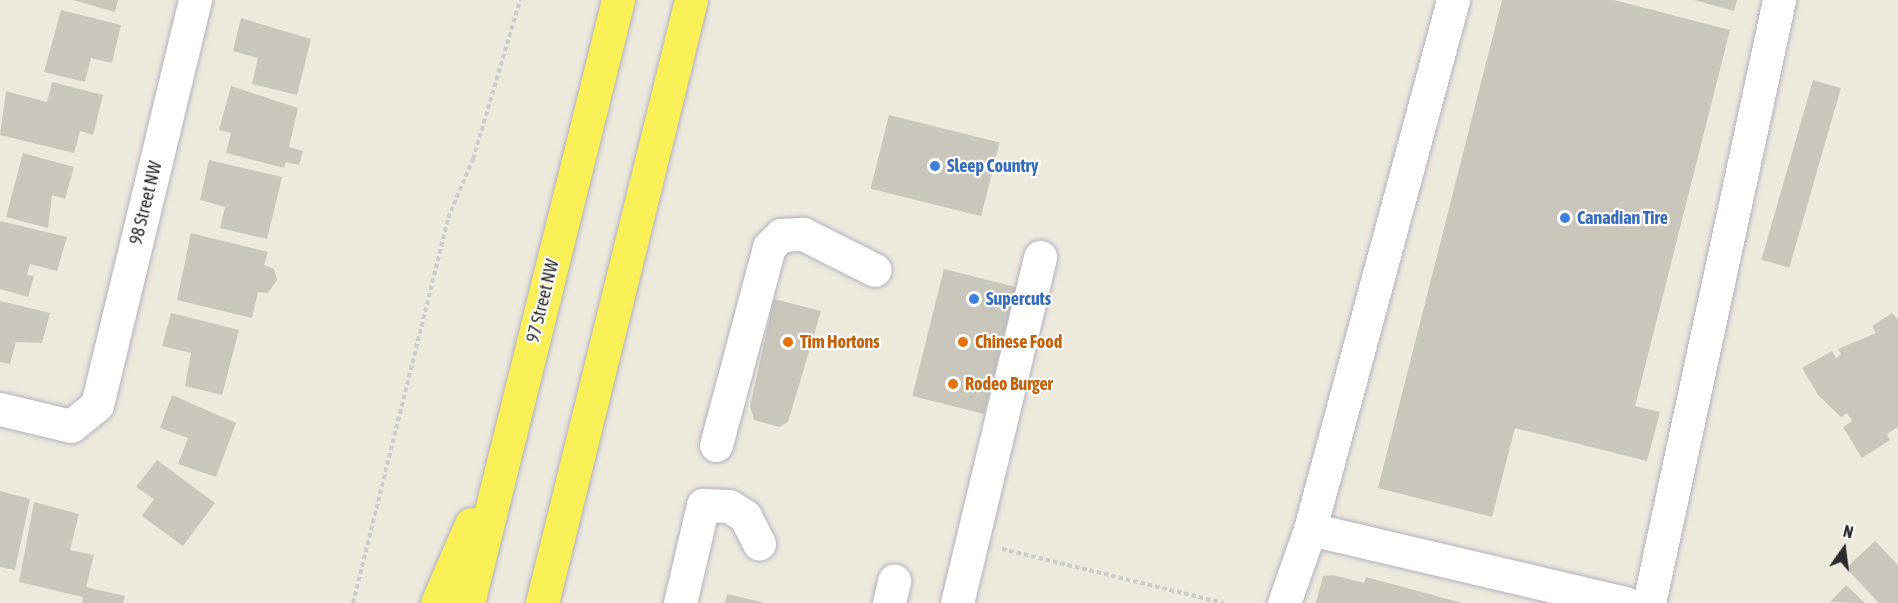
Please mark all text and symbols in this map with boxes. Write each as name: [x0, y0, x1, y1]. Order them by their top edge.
place label: Sleep Country: [947, 155, 1038, 177]
street label: 98 Street NW: [125, 159, 167, 247]
marker: Sleep Country: [928, 159, 942, 173]
place label: Canadian Tire: [1577, 207, 1668, 229]
marker: Canadian Tire: [1558, 211, 1572, 225]
street label: 97 Street NW: [522, 257, 564, 345]
place label: Supercuts: [986, 288, 1051, 310]
marker: Supercuts: [967, 292, 981, 306]
place label: Tim Hortons: [800, 331, 880, 353]
place label: Chinese Food: [975, 331, 1062, 353]
marker: Tim Hortons: [781, 335, 795, 349]
marker: Chinese Food: [956, 335, 970, 349]
place label: Rodeo Burger: [965, 373, 1053, 395]
marker: Rodeo Burger: [946, 377, 960, 391]
north arrow: [1814, 519, 1874, 579]
text: N: [1842, 522, 1855, 541]

